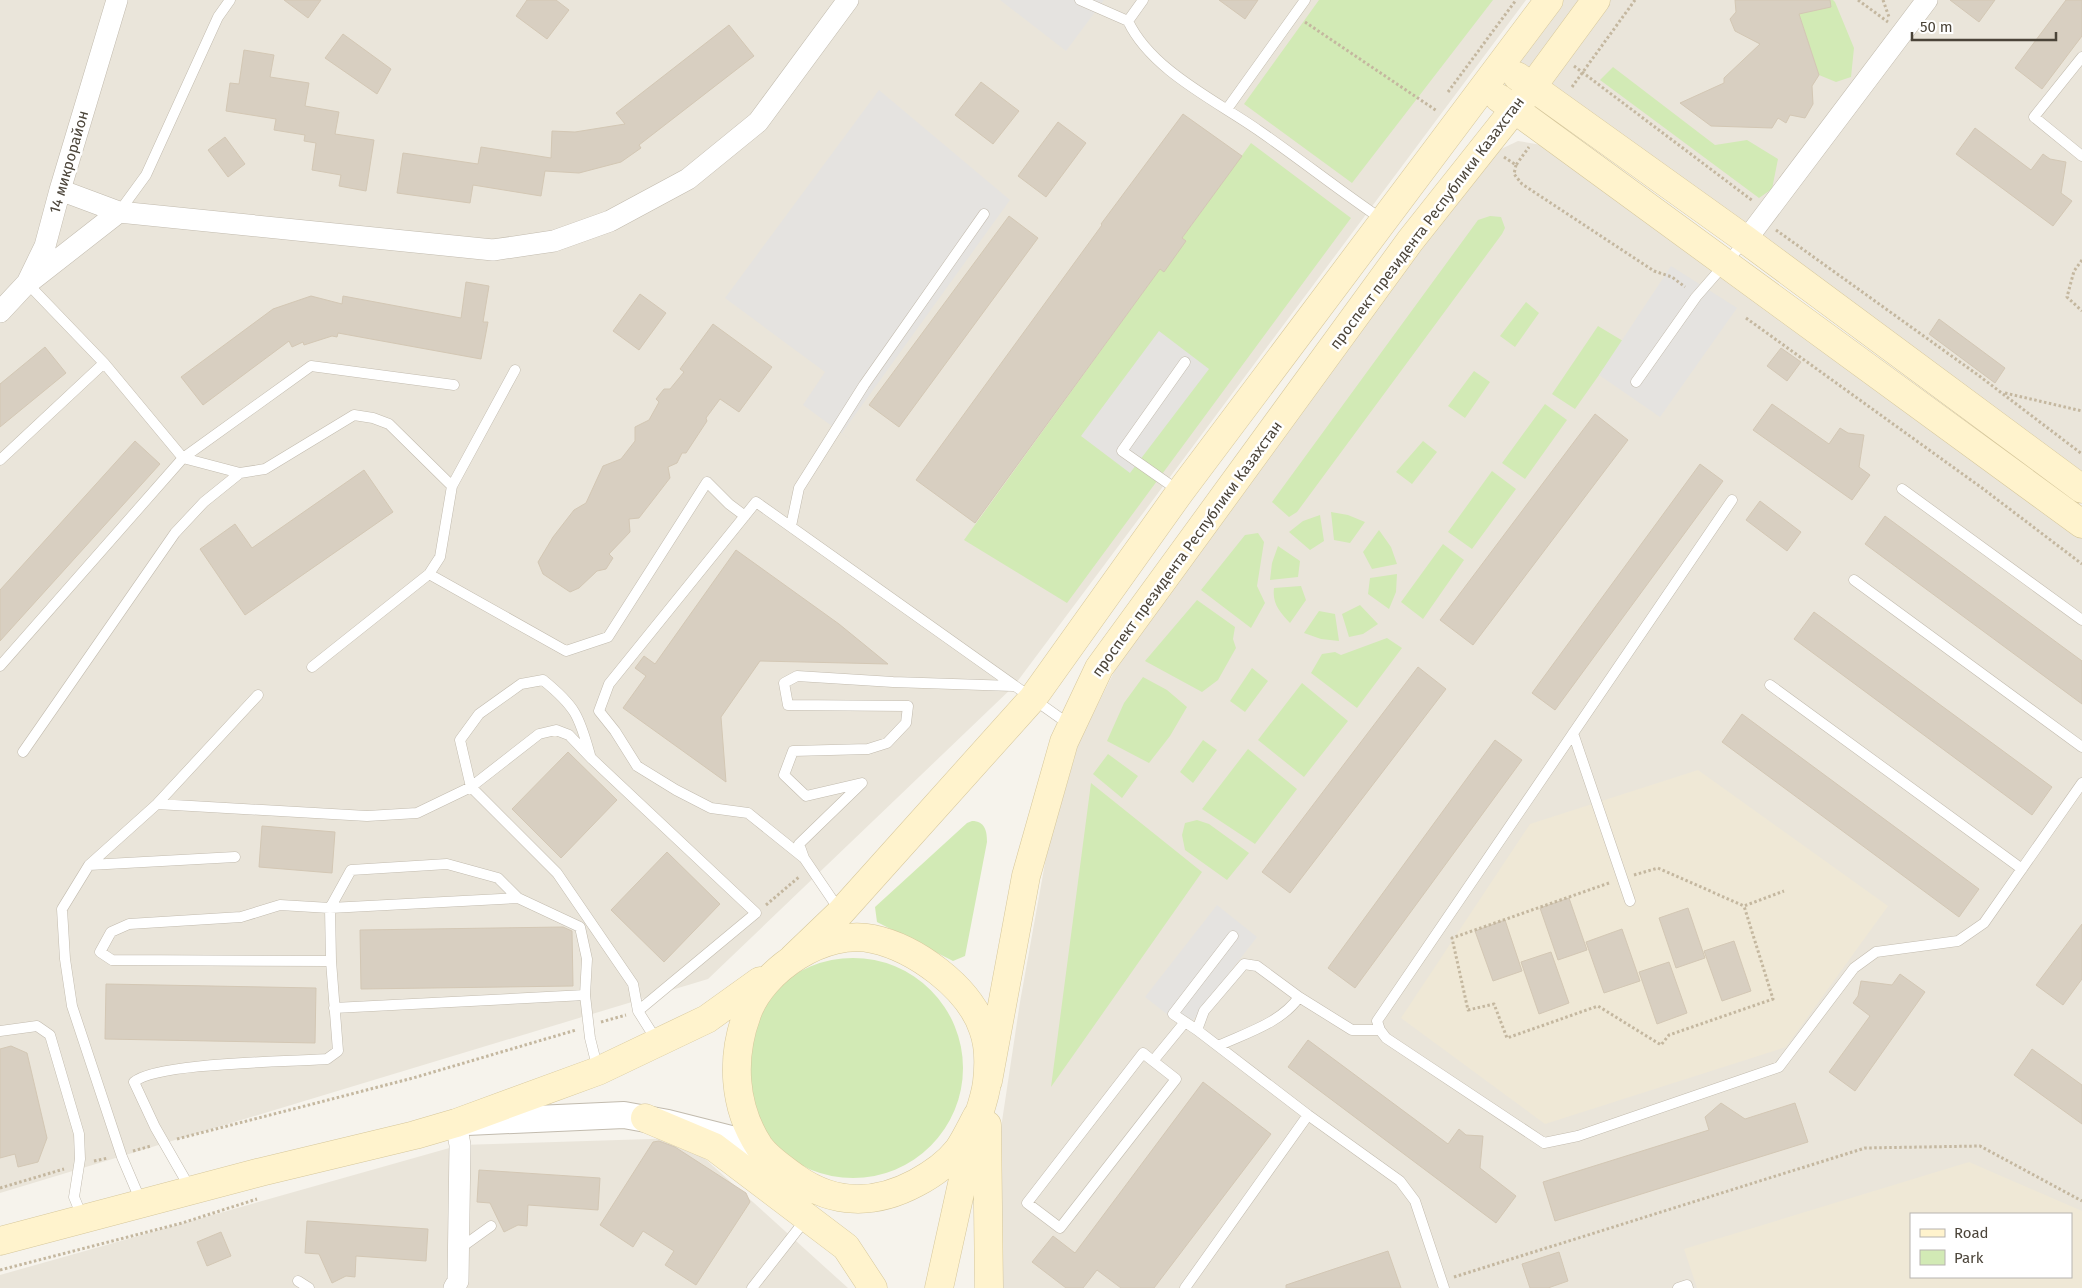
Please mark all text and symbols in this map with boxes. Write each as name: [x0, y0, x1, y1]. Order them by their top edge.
scale bar: [1912, 10, 2056, 42]
text: 50 m: [1920, 18, 1953, 36]
street label: проспект президента Республики Казахстан: [1326, 93, 1528, 353]
street label: 14 микрорайон: [46, 108, 92, 216]
street label: проспект президента Республики Казахстан: [1088, 418, 1286, 680]
legend: [1910, 1213, 2072, 1278]
text: Road: [1954, 1224, 1989, 1242]
text: Park: [1954, 1249, 1984, 1267]

